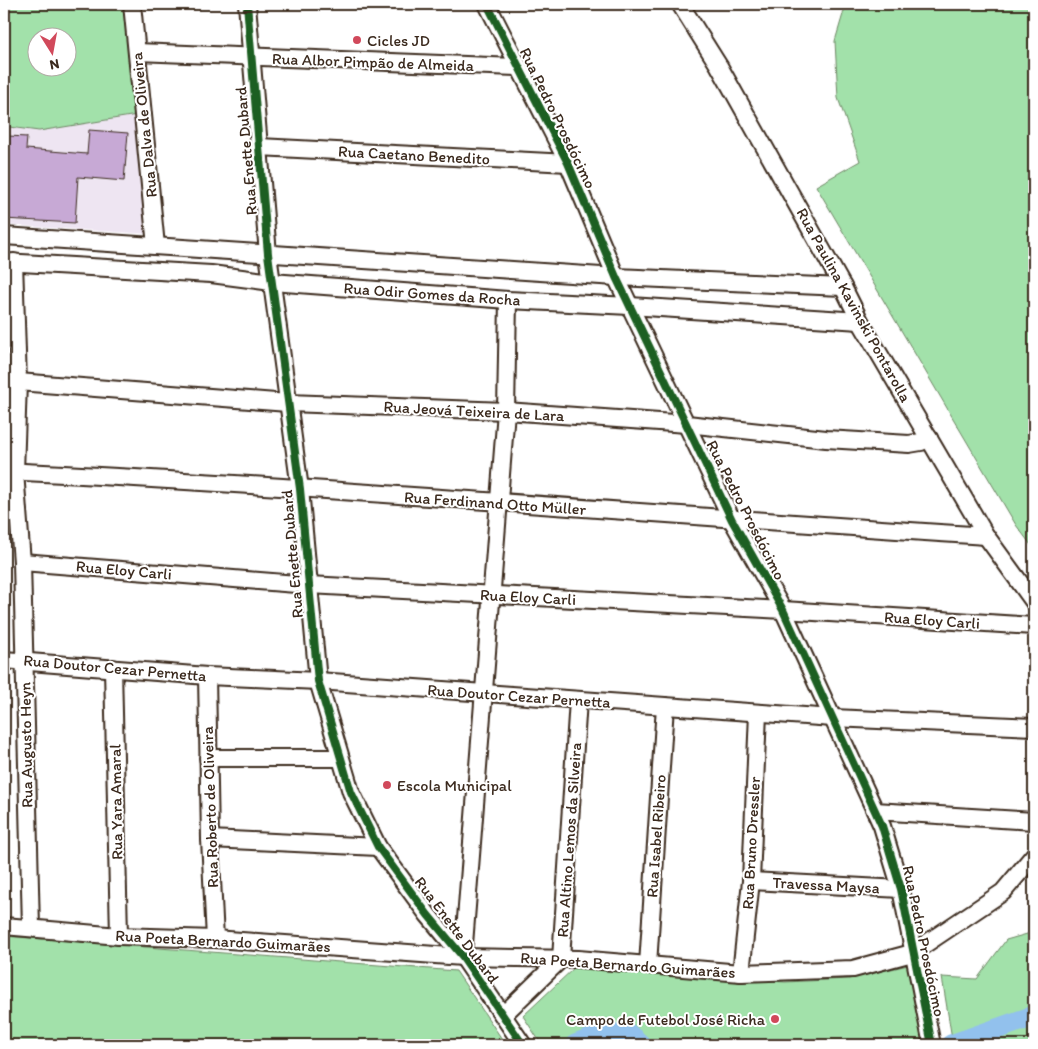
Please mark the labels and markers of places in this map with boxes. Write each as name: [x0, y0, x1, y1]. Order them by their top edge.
place label: Cicles JD: [367, 31, 430, 50]
marker: Cicles JD: [351, 34, 363, 46]
place label: Escola Municipal: [397, 776, 512, 795]
marker: Escola Municipal: [381, 779, 393, 791]
place label: Campo de Futebol José Richa: [566, 1010, 766, 1029]
marker: Campo de Futebol José Richa: [769, 1013, 781, 1025]

